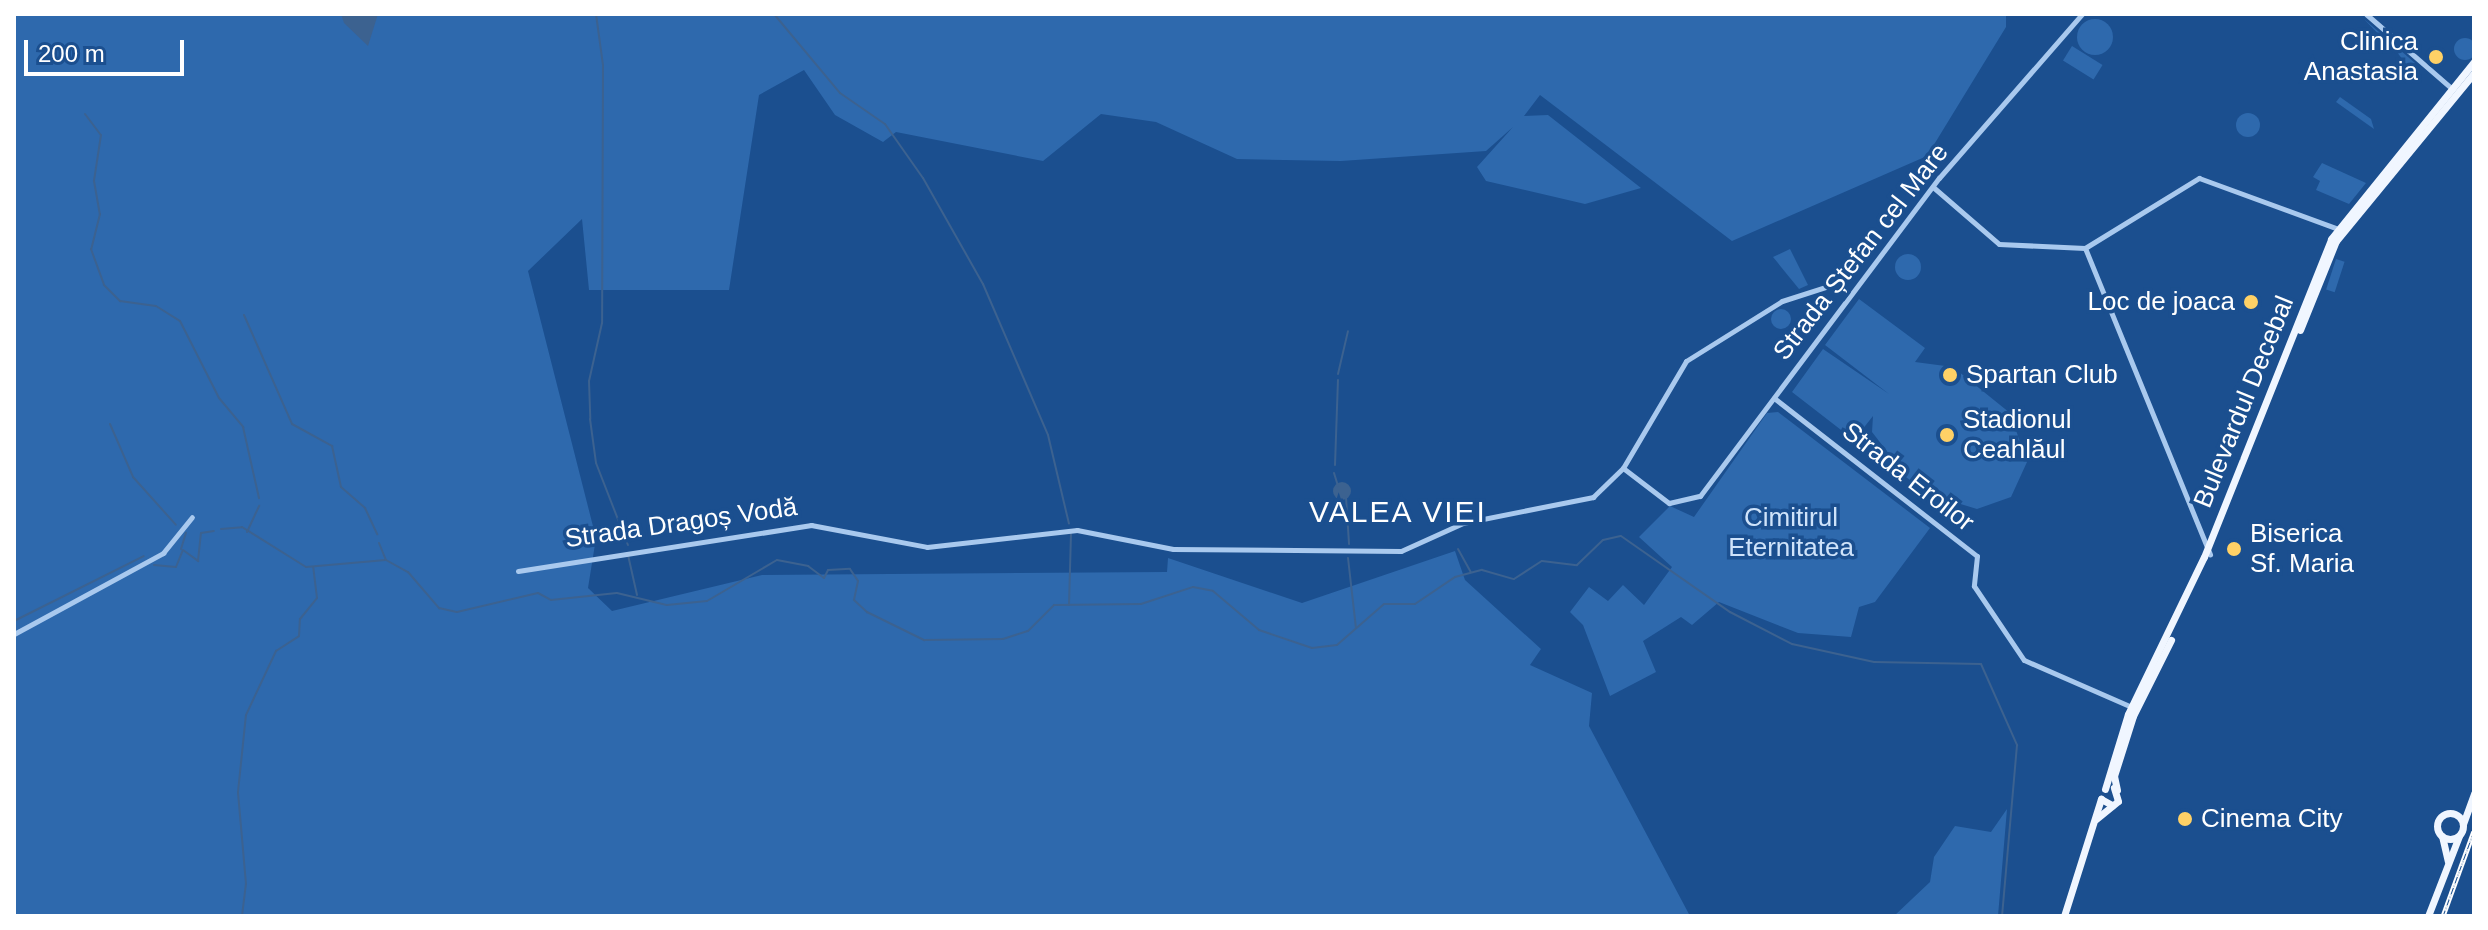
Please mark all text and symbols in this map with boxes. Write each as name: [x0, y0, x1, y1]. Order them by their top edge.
scale bar: [28, 24, 188, 74]
place label: Clinica Anastasia: [2304, 26, 2418, 88]
text: 200 m: [38, 40, 105, 67]
marker: Clinica Anastasia: [2425, 46, 2447, 68]
street label: Strada Ștefan cel Mare: [1767, 138, 1955, 366]
place label: Loc de joaca: [2088, 286, 2235, 318]
street label: Bulevardul Decebal: [2187, 292, 2301, 512]
marker: Loc de joaca: [2242, 293, 2260, 311]
place label: Spartan Club: [1966, 359, 2118, 391]
marker: Spartan Club: [1941, 366, 1959, 384]
place label: Stadionul Ceahlăul: [1963, 404, 2071, 466]
street label: Strada Eroilor: [1836, 416, 1980, 538]
marker: Stadionul Ceahlăul: [1938, 426, 1956, 444]
street label: Strada Dragoș Vodă: [563, 491, 799, 555]
district label: VALEA VIEI: [1308, 494, 1488, 530]
park label: Cimitirul Eternitatea: [1728, 502, 1854, 564]
place label: Biserica Sf. Maria: [2250, 518, 2354, 580]
marker: Biserica Sf. Maria: [2225, 540, 2243, 558]
place label: Cinema City: [2201, 803, 2343, 835]
marker: Cinema City: [2176, 810, 2194, 828]

